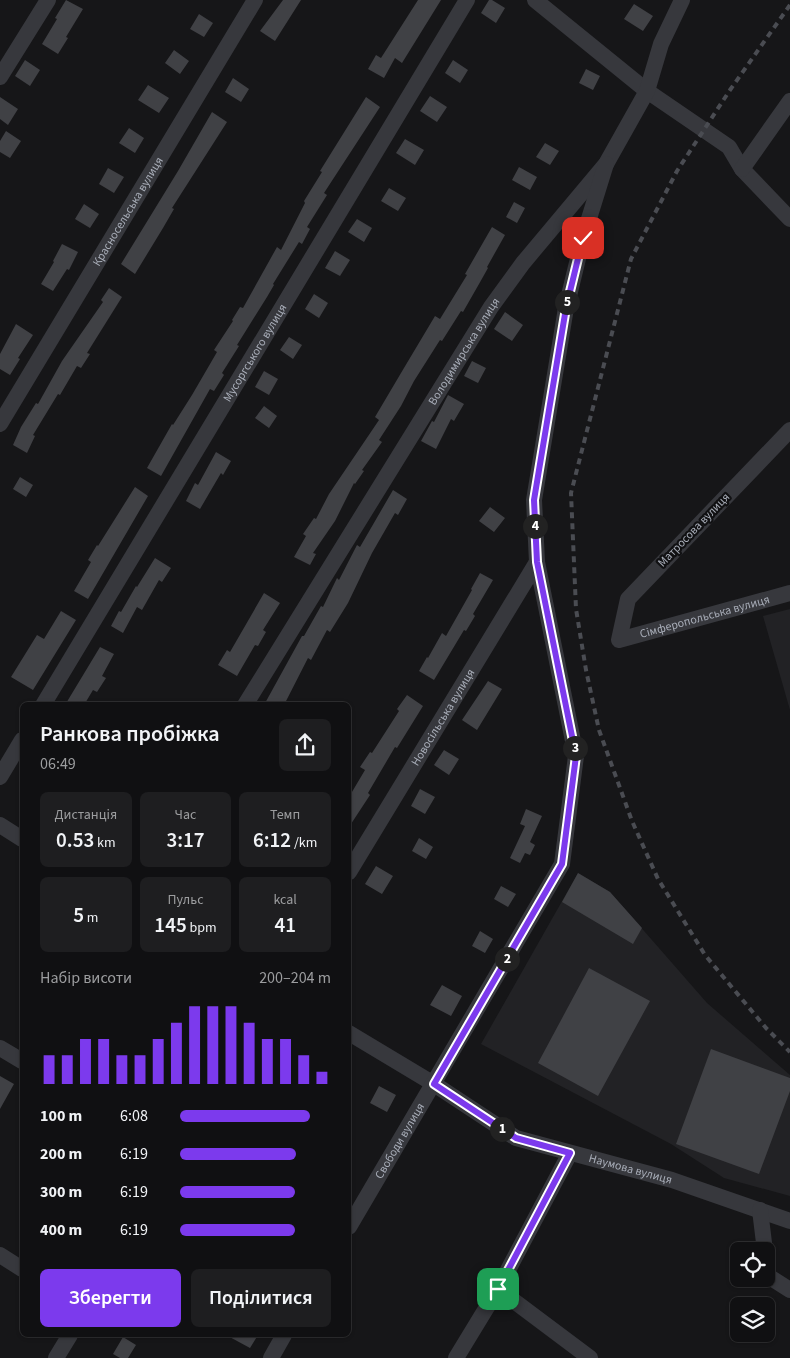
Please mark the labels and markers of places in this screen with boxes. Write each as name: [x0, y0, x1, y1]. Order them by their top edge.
pin: [562, 217, 604, 259]
pin: 5: [554, 290, 580, 314]
pin: 4: [522, 514, 548, 538]
pin: 3: [562, 736, 588, 760]
pin: 2: [494, 946, 520, 972]
pin: 1: [490, 1116, 514, 1142]
pin: [477, 1268, 519, 1310]

